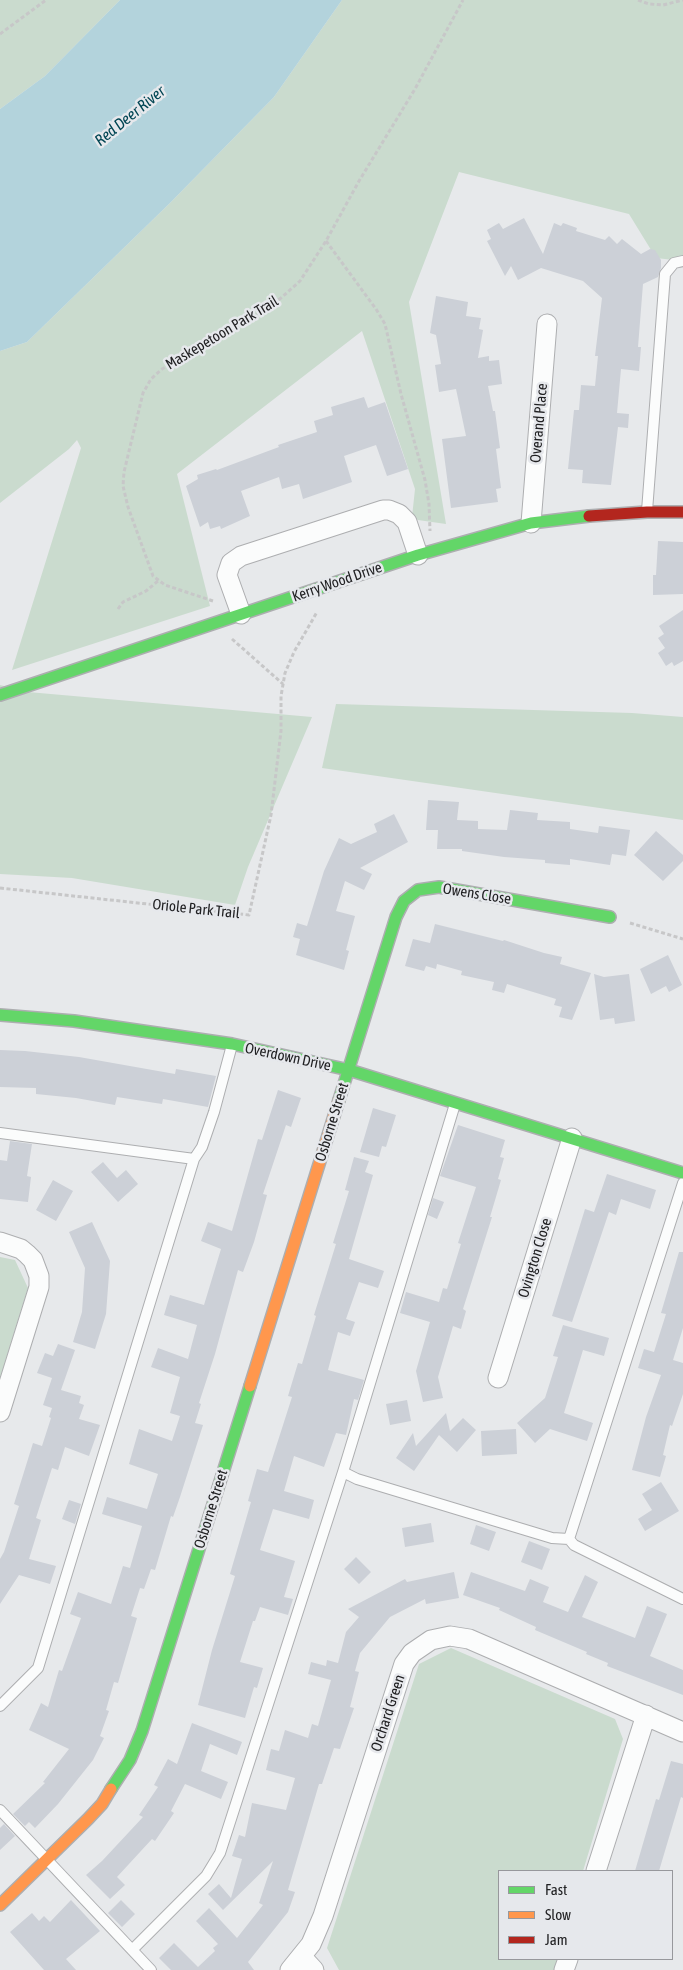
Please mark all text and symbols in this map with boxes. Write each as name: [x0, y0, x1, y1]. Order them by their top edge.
water label: Red Deer River: [91, 82, 169, 150]
street label: Maskepetoon Park Trail: [162, 292, 282, 374]
street label: Overand Place: [527, 382, 551, 464]
street label: Kerry Wood Drive: [290, 558, 384, 606]
street label: Owens Close: [442, 880, 512, 908]
street label: Oriole Park Trail: [151, 895, 241, 923]
street label: Overdown Drive: [243, 1039, 333, 1075]
street label: Osborne Street: [311, 1080, 353, 1164]
street label: Ovington Close: [514, 1216, 556, 1300]
street label: Osborne Street: [190, 1467, 232, 1551]
street label: Orchard Green: [367, 1672, 409, 1754]
legend: [498, 1870, 673, 1960]
text: Fast: [545, 1881, 567, 1898]
text: Slow: [545, 1906, 571, 1923]
text: Jam: [545, 1931, 568, 1948]

